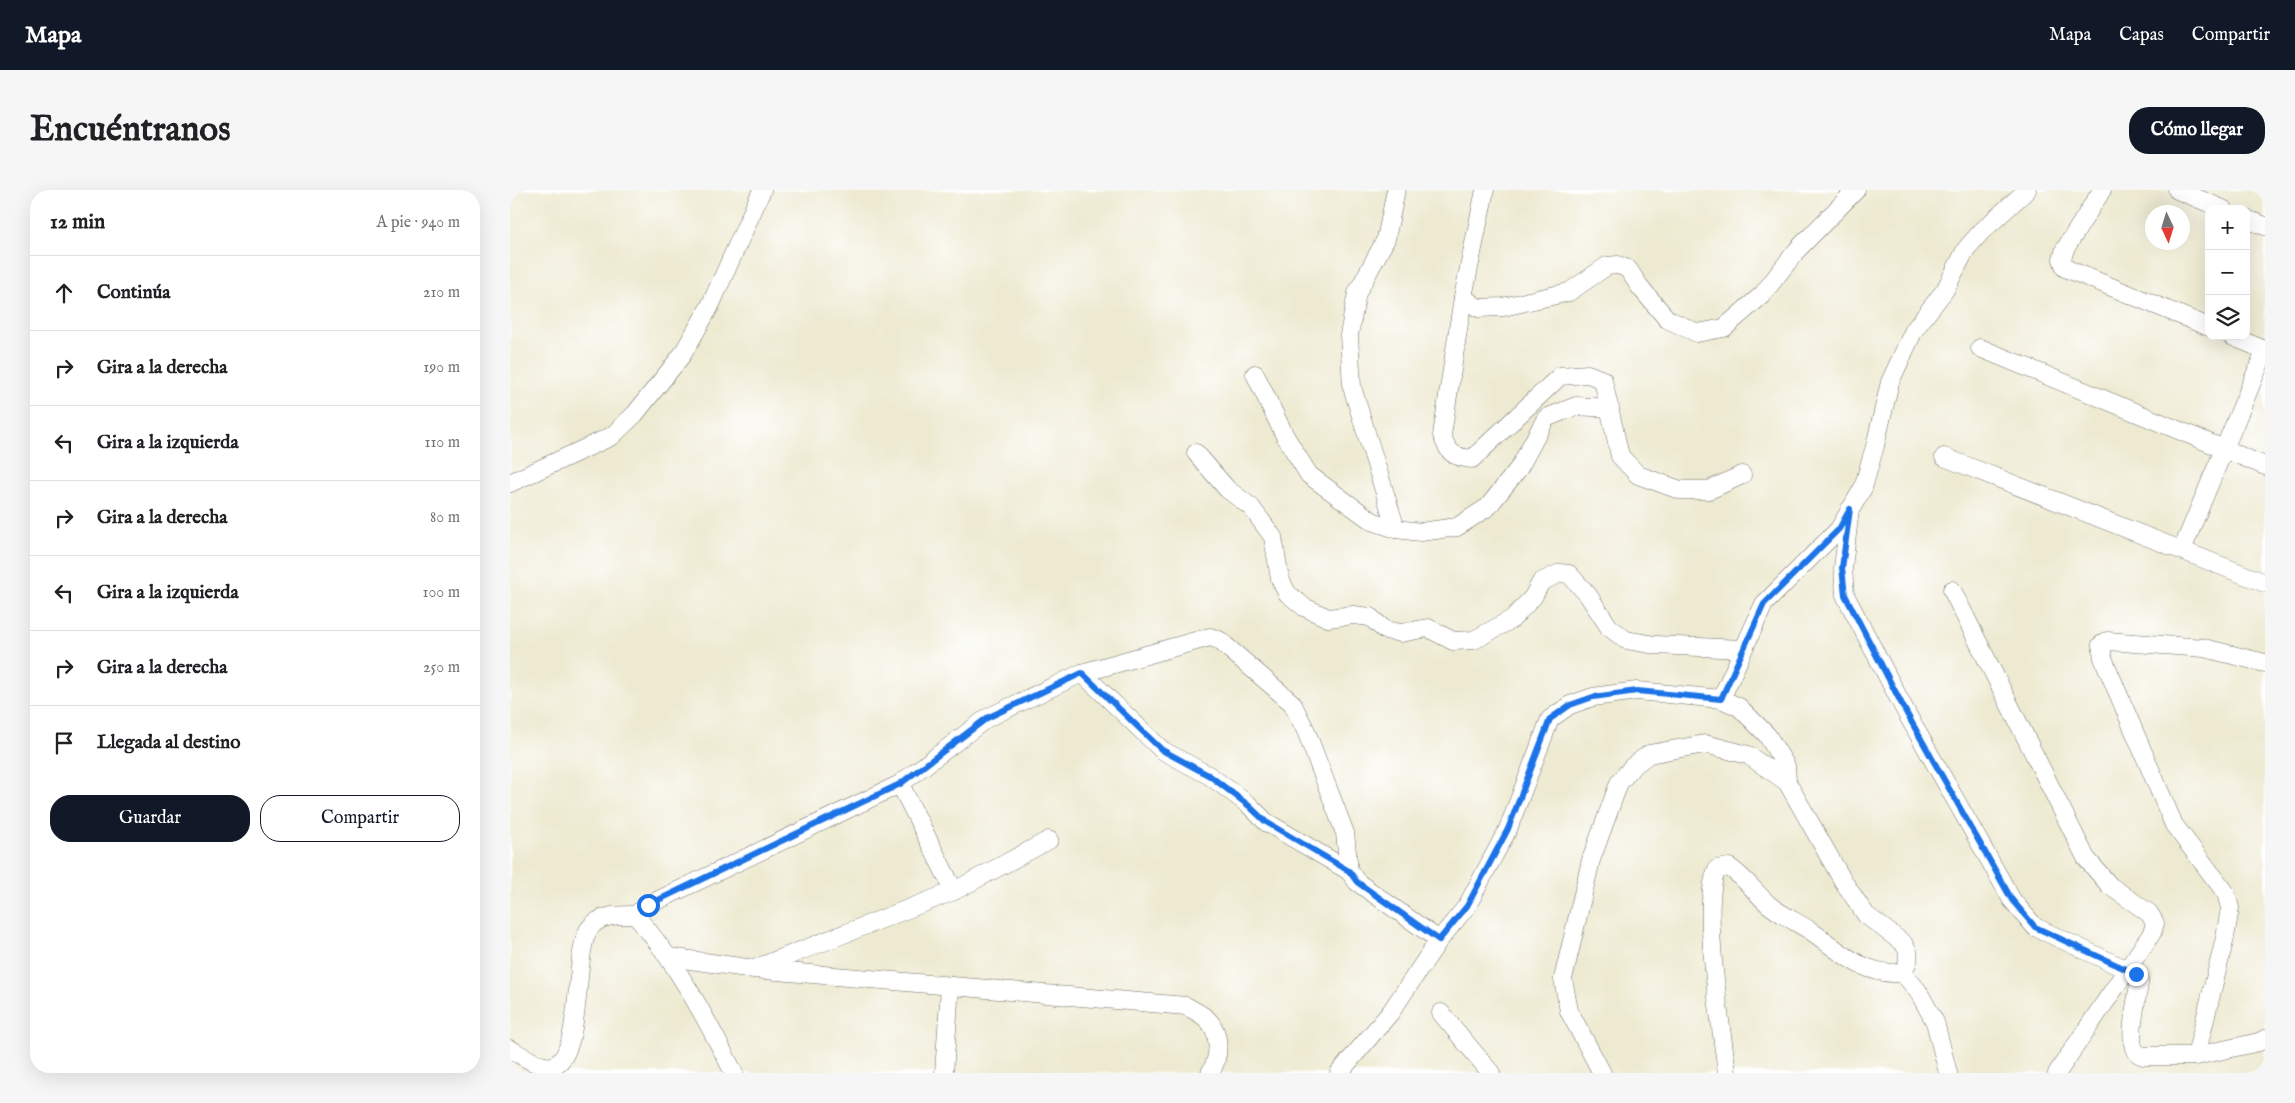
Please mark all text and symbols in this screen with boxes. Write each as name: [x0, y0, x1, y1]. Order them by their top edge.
text: Mapa: [25, 20, 81, 51]
text: Mapa: [2049, 24, 2091, 47]
text: Capas: [2119, 24, 2164, 47]
text: Compartir: [2192, 24, 2270, 47]
button: Cómo llegar: [2129, 107, 2265, 154]
text: Encuéntranos: [30, 108, 230, 153]
north arrow: [2145, 205, 2190, 250]
map controls: [2205, 205, 2250, 340]
button: +: [2205, 205, 2250, 250]
text: 12 min: [50, 209, 105, 236]
text: A pie · 940 m: [377, 213, 460, 233]
button: −: [2205, 250, 2250, 295]
icon: ahead: [50, 279, 78, 307]
text: Continúa: [97, 281, 171, 305]
text: 210 m: [423, 283, 460, 303]
button: layers: [2205, 295, 2250, 340]
icon: right: [50, 354, 78, 382]
text: Gira a la derecha: [97, 356, 227, 380]
text: 190 m: [423, 358, 460, 378]
icon: left: [50, 429, 78, 457]
text: Gira a la izquierda: [97, 431, 239, 455]
text: 110 m: [424, 433, 460, 453]
icon: right: [50, 504, 78, 532]
text: Gira a la derecha: [97, 506, 227, 530]
text: 80 m: [430, 508, 460, 528]
icon: left: [50, 579, 78, 607]
text: Gira a la izquierda: [97, 581, 239, 605]
text: 100 m: [423, 583, 460, 603]
icon: right: [50, 654, 78, 682]
text: Gira a la derecha: [97, 656, 227, 680]
text: 250 m: [423, 658, 460, 678]
icon: arrive: [50, 729, 78, 757]
text: Llegada al destino: [97, 731, 240, 755]
button: Guardar: [50, 795, 250, 842]
button: Compartir: [260, 795, 460, 842]
route start: [637, 894, 660, 917]
route end: [2125, 963, 2148, 986]

